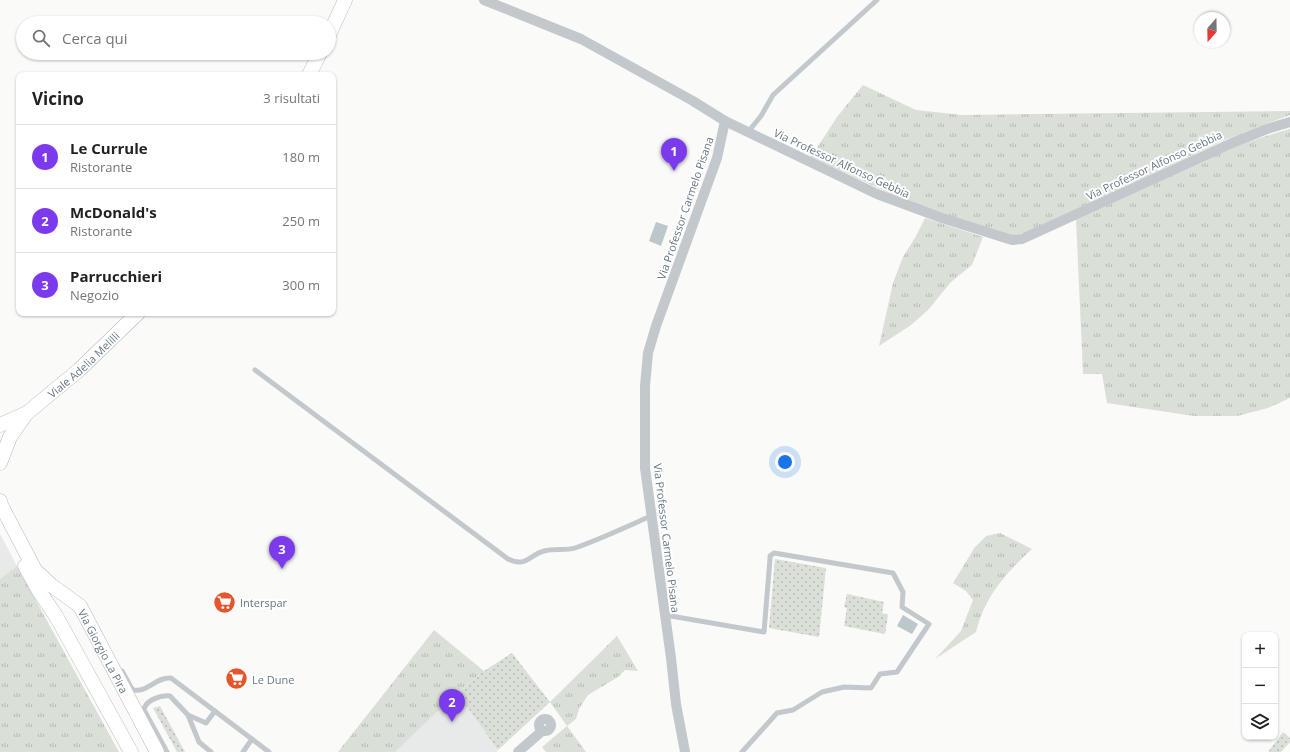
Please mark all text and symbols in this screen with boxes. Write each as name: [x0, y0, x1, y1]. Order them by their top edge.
north arrow: [1194, 12, 1230, 48]
search box: [16, 16, 336, 60]
icon: search: [30, 27, 52, 49]
text: Cerca qui: [62, 28, 128, 48]
text: Vicino: [32, 87, 84, 110]
text: 3 risultati: [263, 89, 320, 107]
street label: Via Professor Alfonso Gebbia: [772, 125, 912, 201]
street label: Via Professor Alfonso Gebbia: [1084, 127, 1224, 203]
street label: Via Professor Carmelo Pisana: [653, 135, 717, 281]
text: Le Currule: [70, 138, 148, 158]
pin: 1: [661, 138, 687, 171]
text: 1: [41, 148, 49, 166]
text: 180 m: [282, 148, 320, 166]
text: Ristorante: [70, 158, 132, 176]
text: McDonald's: [70, 202, 157, 222]
text: 2: [41, 212, 49, 230]
text: 250 m: [282, 212, 320, 230]
text: Ristorante: [70, 222, 132, 240]
text: Parrucchieri: [70, 266, 162, 286]
text: 3: [41, 276, 49, 294]
text: 300 m: [282, 276, 320, 294]
text: Negozio: [70, 286, 119, 304]
street label: Viale Adelia Melilli: [44, 328, 122, 401]
your location: [775, 452, 795, 472]
street label: Via Professor Carmelo Pisana: [650, 463, 684, 613]
pin: 3: [269, 536, 295, 569]
supermarket icon: Interspar: [211, 589, 237, 615]
place label: Interspar: [240, 595, 287, 610]
street label: Via Giorgio La Pira: [75, 606, 132, 696]
map controls: [1242, 632, 1278, 740]
button: +: [1242, 632, 1278, 668]
supermarket icon: Le Dune: [223, 666, 249, 692]
button: −: [1242, 668, 1278, 704]
place label: Le Dune: [252, 672, 294, 687]
pin: 2: [439, 689, 465, 722]
button: layers: [1242, 704, 1278, 740]

